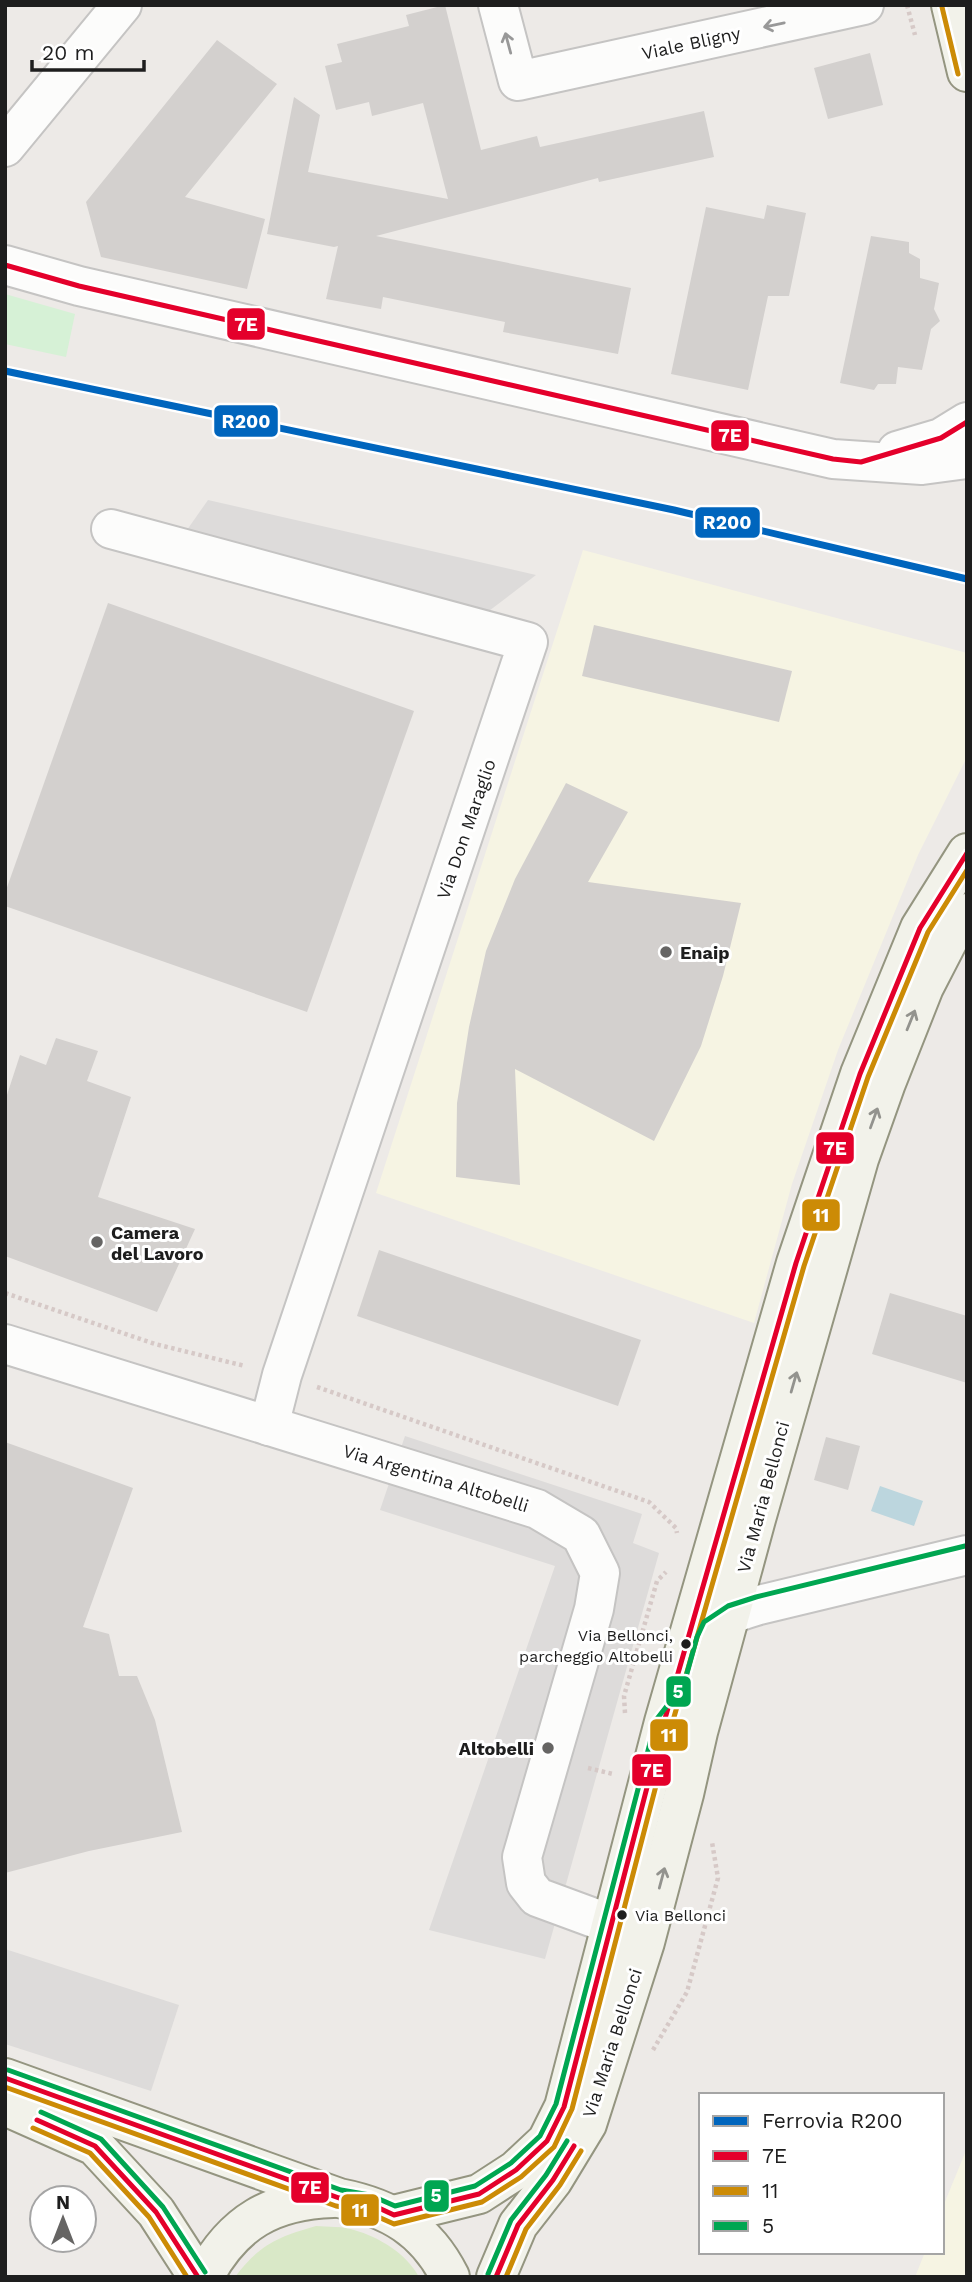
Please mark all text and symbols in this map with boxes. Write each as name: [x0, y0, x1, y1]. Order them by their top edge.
one-way arrow: [763, 19, 786, 33]
street label: Viale Bligny: [640, 22, 743, 64]
scale bar: [32, 28, 144, 72]
one-way arrow: [501, 32, 514, 55]
text: 20 m: [42, 40, 94, 65]
line badge: 7E: [226, 307, 266, 341]
text: 7E: [234, 313, 258, 336]
line badge: R200: [213, 404, 279, 438]
text: R200: [222, 410, 270, 433]
line badge: 7E: [710, 419, 750, 452]
text: 7E: [718, 424, 742, 447]
line badge: R200: [694, 506, 761, 539]
text: R200: [703, 511, 751, 534]
street label: Via Don Maraglio: [432, 756, 500, 902]
place label: Enaip: [680, 942, 729, 963]
marker: Enaip: [658, 944, 674, 960]
one-way arrow: [906, 1009, 919, 1031]
one-way arrow: [868, 1107, 881, 1129]
line badge: 7E: [815, 1131, 855, 1165]
text: 7E: [823, 1137, 847, 1160]
line badge: 11: [801, 1198, 841, 1232]
text: 11: [813, 1204, 829, 1227]
place label: Camera del Lavoro: [111, 1222, 204, 1264]
marker: Camera del Lavoro: [89, 1234, 105, 1250]
one-way arrow: [788, 1372, 801, 1394]
street label: Via Maria Bellonci: [733, 1419, 793, 1575]
street label: Via Argentina Altobelli: [341, 1440, 531, 1516]
place label: Via Bellonci, parcheggio Altobelli: [519, 1626, 673, 1666]
marker: Via Bellonci, parcheggio Altobelli: [679, 1637, 693, 1651]
line badge: 5: [665, 1675, 692, 1708]
text: 5: [672, 1680, 684, 1703]
line badge: 11: [649, 1718, 689, 1752]
text: 11: [661, 1724, 677, 1747]
place label: Altobelli: [459, 1738, 534, 1759]
marker: Altobelli: [540, 1740, 556, 1756]
line badge: 7E: [631, 1753, 672, 1787]
text: 7E: [640, 1759, 664, 1782]
one-way arrow: [656, 1868, 669, 1890]
place label: Via Bellonci: [635, 1906, 726, 1925]
marker: Via Bellonci: [615, 1908, 629, 1922]
street label: Via Maria Bellonci: [578, 1966, 646, 2120]
legend: [699, 2093, 944, 2254]
text: Ferrovia R200: [762, 2108, 903, 2133]
text: 7E: [762, 2143, 787, 2168]
line badge: 7E: [290, 2171, 330, 2204]
text: 7E: [298, 2176, 322, 2199]
text: 11: [762, 2178, 778, 2203]
line badge: 5: [423, 2179, 450, 2213]
north arrow: [28, 2184, 98, 2254]
text: 5: [430, 2184, 442, 2207]
text: N: [56, 2191, 70, 2214]
line badge: 11: [340, 2193, 380, 2227]
text: 11: [352, 2199, 368, 2222]
text: 5: [762, 2213, 774, 2238]

